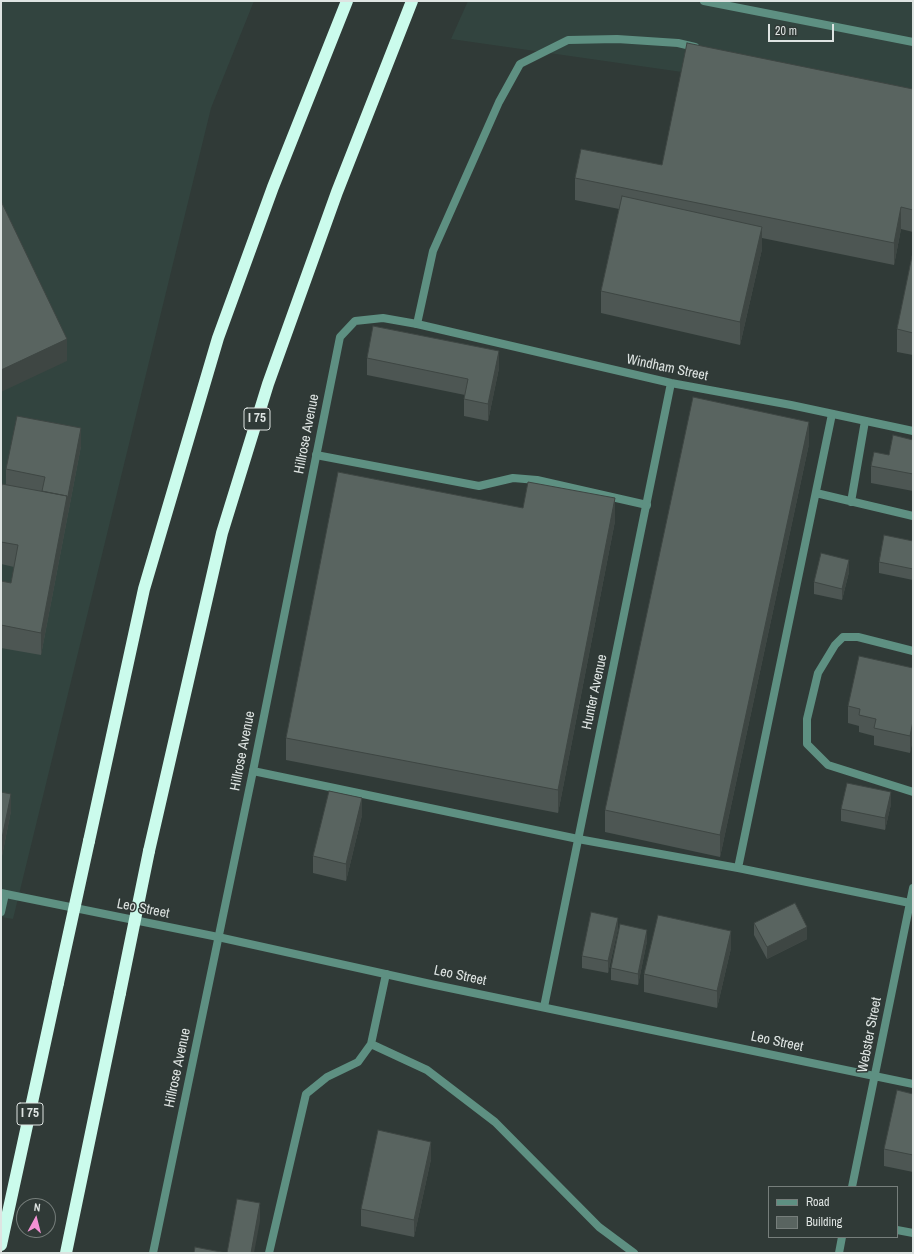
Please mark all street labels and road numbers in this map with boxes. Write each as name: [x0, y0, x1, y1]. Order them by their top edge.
street label: Windham Street: [625, 351, 709, 385]
street label: Hillrose Avenue: [291, 393, 323, 475]
road number: I 75: [244, 408, 270, 430]
street label: Hunter Avenue: [579, 653, 611, 731]
street label: Hillrose Avenue: [227, 710, 259, 792]
street label: Leo Street: [115, 896, 171, 922]
street label: Leo Street: [432, 962, 488, 990]
street label: Webster Street: [854, 996, 886, 1074]
street label: Hillrose Avenue: [161, 1027, 195, 1109]
street label: Leo Street: [749, 1028, 805, 1056]
road number: I 75: [17, 1103, 43, 1125]

